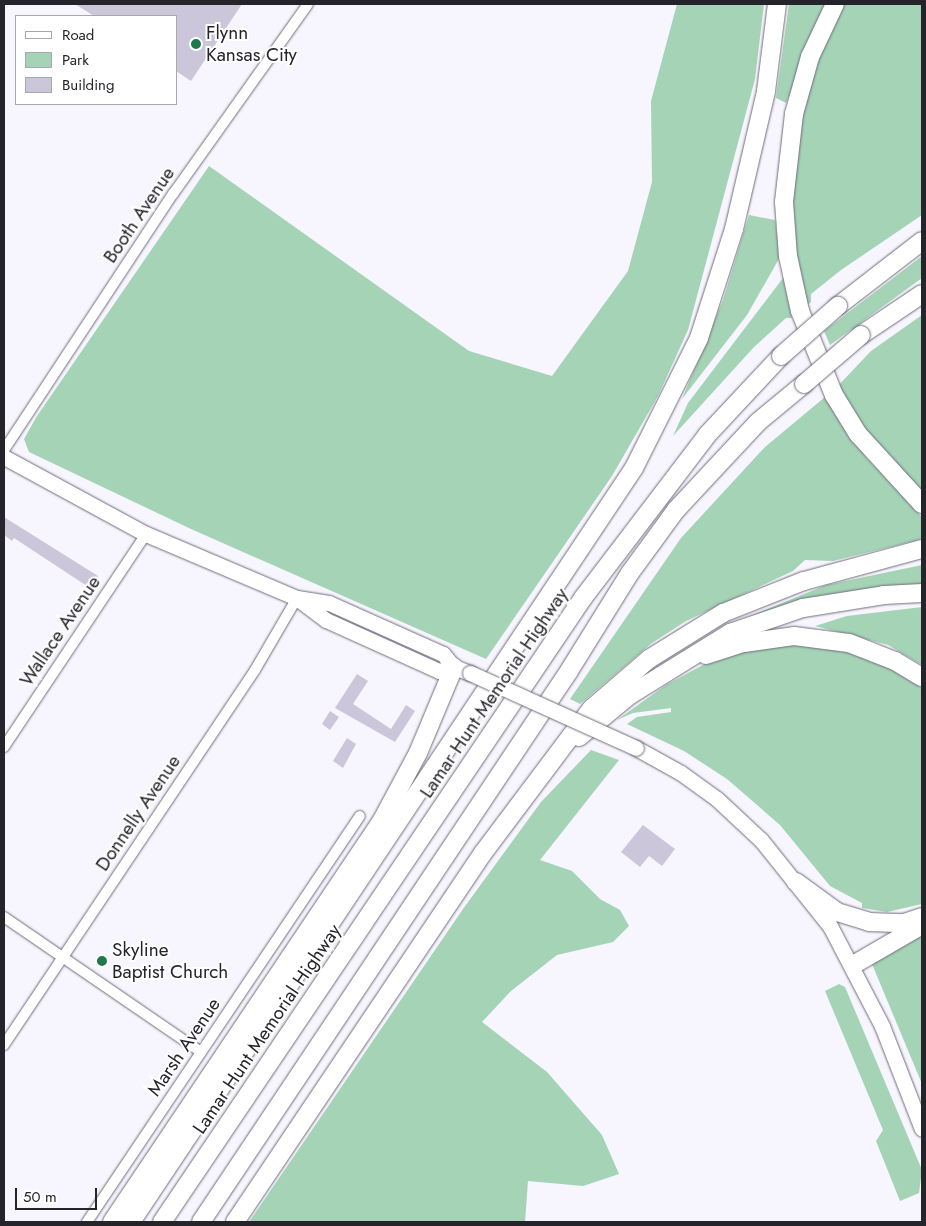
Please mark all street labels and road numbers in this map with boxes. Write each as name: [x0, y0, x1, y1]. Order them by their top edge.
street label: Booth Avenue: [99, 163, 179, 267]
street label: Wallace Avenue: [15, 572, 105, 690]
street label: Lamar Hunt Memorial Highway: [415, 584, 573, 802]
street label: Donnelly Avenue: [91, 751, 185, 875]
street label: Lamar Hunt Memorial Highway: [188, 920, 346, 1138]
street label: Marsh Avenue: [143, 994, 225, 1100]

